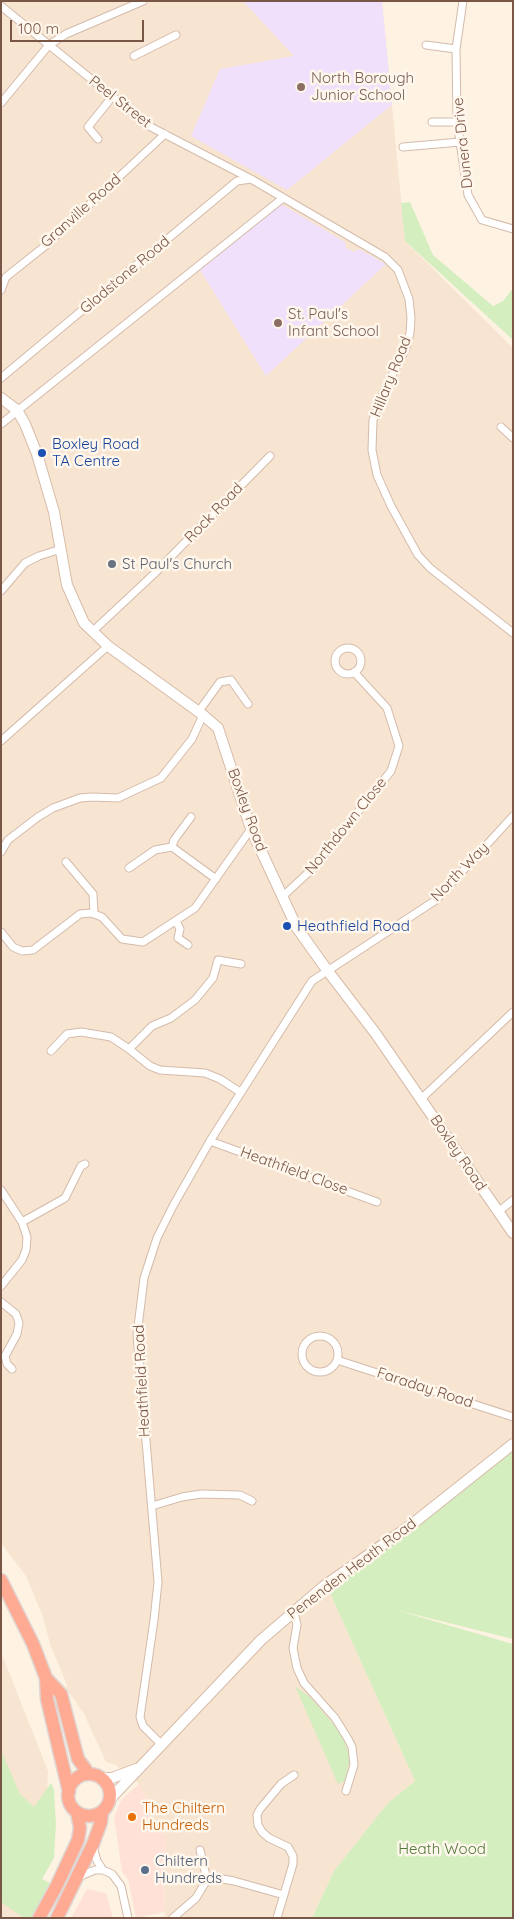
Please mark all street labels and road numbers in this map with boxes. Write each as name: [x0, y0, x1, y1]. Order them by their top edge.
street label: Peel Street: [85, 72, 155, 132]
street label: Dunera Drive: [449, 97, 477, 189]
street label: Granville Road: [37, 170, 125, 252]
street label: Gladstone Road: [76, 232, 174, 318]
street label: Hillary Road: [367, 334, 415, 420]
street label: Rock Road: [181, 479, 247, 547]
street label: Boxley Road: [224, 766, 270, 854]
street label: Northdown Close: [301, 774, 391, 878]
street label: North Way: [427, 839, 493, 905]
street label: Boxley Road: [426, 1112, 490, 1194]
street label: Heathfield Close: [238, 1143, 350, 1199]
street label: Heathfield Road: [130, 1324, 154, 1438]
street label: Faraday Road: [375, 1364, 475, 1412]
street label: Penenden Heath Road: [284, 1515, 420, 1623]

